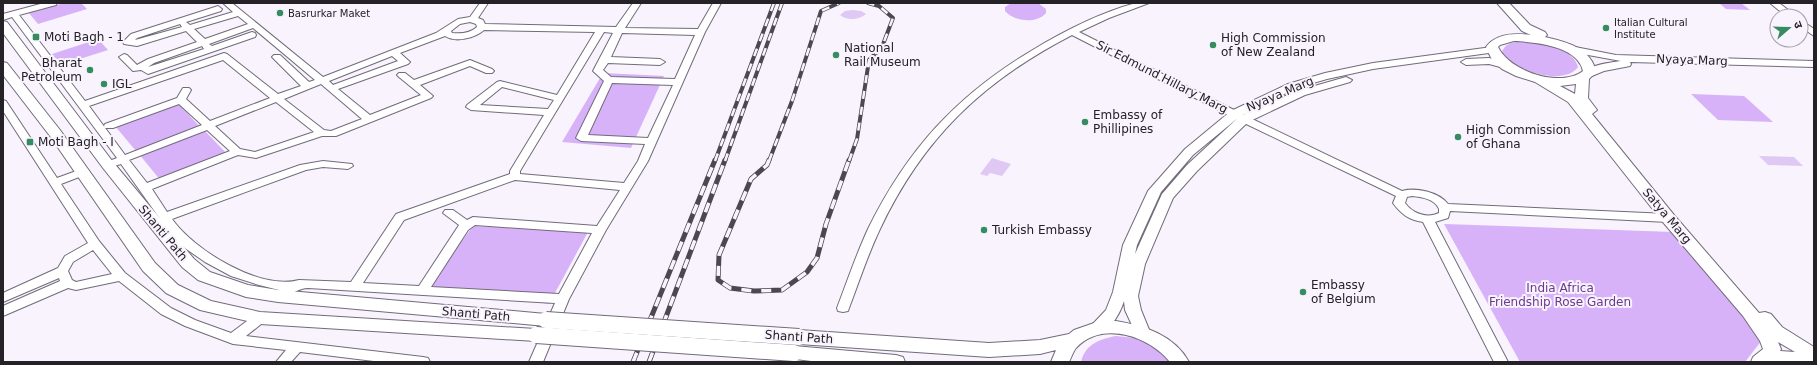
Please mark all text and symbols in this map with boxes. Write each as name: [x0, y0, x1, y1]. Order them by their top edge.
marker: Basrurkar Maket: [275, 8, 285, 18]
place label: Basrurkar Maket: [288, 8, 370, 19]
north arrow: [1769, 8, 1809, 48]
place label: Italian Cultural Institute: [1614, 17, 1688, 40]
text: उ: [1791, 20, 1805, 31]
marker: Italian Cultural Institute: [1601, 23, 1611, 33]
place label: Moti Bagh - 1: [44, 30, 124, 44]
place label: High Commission of New Zealand: [1221, 31, 1326, 59]
marker: Moti Bagh - 1: [31, 32, 41, 42]
street label: Sir Edmund Hillary Marg: [1094, 38, 1230, 116]
marker: High Commission of New Zealand: [1208, 40, 1218, 50]
place label: National Rail Museum: [844, 41, 921, 69]
marker: National Rail Museum: [831, 50, 841, 60]
street label: Nyaya Marg: [1656, 52, 1728, 68]
place label: Bharat Petroleum: [21, 56, 82, 84]
marker: Bharat Petroleum: [85, 65, 95, 75]
street label: Nyaya Marg: [1244, 74, 1316, 114]
place label: IGL: [112, 77, 132, 91]
marker: IGL: [99, 79, 109, 89]
place label: Embassy of Phillipines: [1093, 108, 1163, 136]
marker: Embassy of Phillipines: [1080, 117, 1090, 127]
place label: High Commission of Ghana: [1466, 123, 1571, 151]
marker: High Commission of Ghana: [1453, 132, 1463, 142]
place label: Moti Bagh - I: [38, 135, 114, 149]
marker: Moti Bagh - I: [25, 137, 35, 147]
street label: Satya Marg: [1640, 185, 1694, 247]
street label: Shanti Path: [136, 202, 190, 264]
place label: Turkish Embassy: [991, 223, 1092, 237]
marker: Turkish Embassy: [979, 225, 989, 235]
place label: Embassy of Belgium: [1311, 278, 1376, 306]
park label: India Africa Friendship Rose Garden: [1489, 281, 1631, 309]
marker: Embassy of Belgium: [1298, 287, 1308, 297]
street label: Shanti Path: [441, 304, 511, 324]
street label: Shanti Path: [764, 328, 834, 346]

